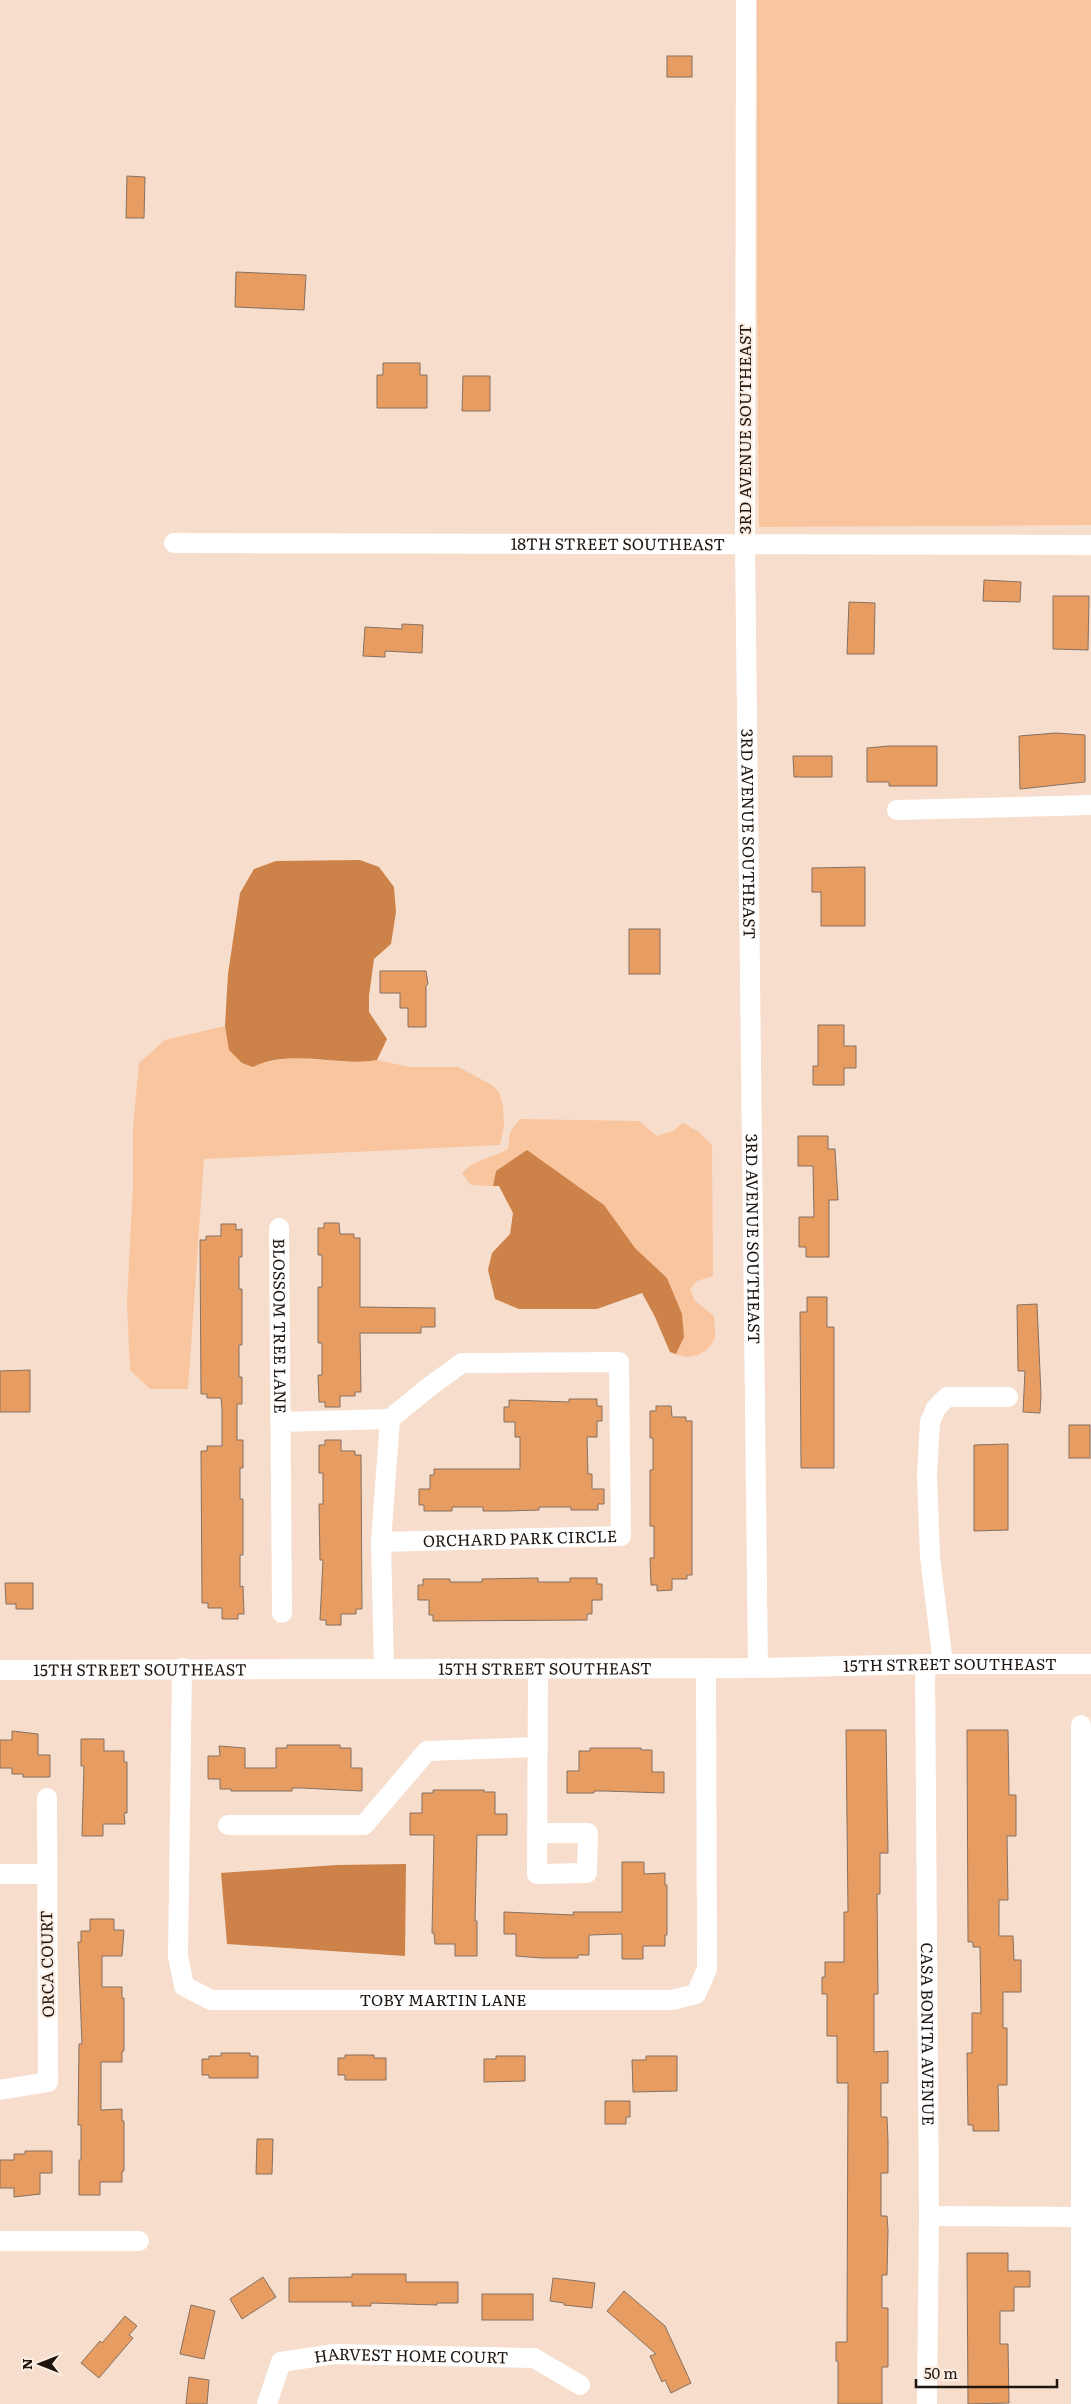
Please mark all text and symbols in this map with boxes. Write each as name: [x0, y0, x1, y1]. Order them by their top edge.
street label: 3RD AVENUE SOUTHEAST: [732, 324, 756, 534]
street label: 18TH STREET SOUTHEAST: [511, 531, 725, 555]
street label: 3RD AVENUE SOUTHEAST: [736, 729, 763, 940]
street label: 3RD AVENUE SOUTHEAST: [741, 1134, 767, 1345]
street label: BLOSSOM TREE LANE: [268, 1238, 293, 1414]
street label: ORCHARD PARK CIRCLE: [422, 1523, 617, 1552]
street label: 15TH STREET SOUTHEAST: [843, 1651, 1057, 1677]
street label: 15TH STREET SOUTHEAST: [438, 1655, 652, 1680]
street label: 15TH STREET SOUTHEAST: [33, 1656, 247, 1681]
street label: ORCA COURT: [33, 1910, 59, 2018]
street label: CASA BONITA AVENUE: [916, 1942, 941, 2126]
street label: TOBY MARTIN LANE: [359, 1987, 527, 2011]
north arrow: [15, 2339, 65, 2389]
street label: HARVEST HOME COURT: [312, 2340, 509, 2368]
scale bar: [916, 2356, 1057, 2388]
text: N: [16, 2358, 36, 2370]
text: 50 m: [924, 2361, 958, 2384]

